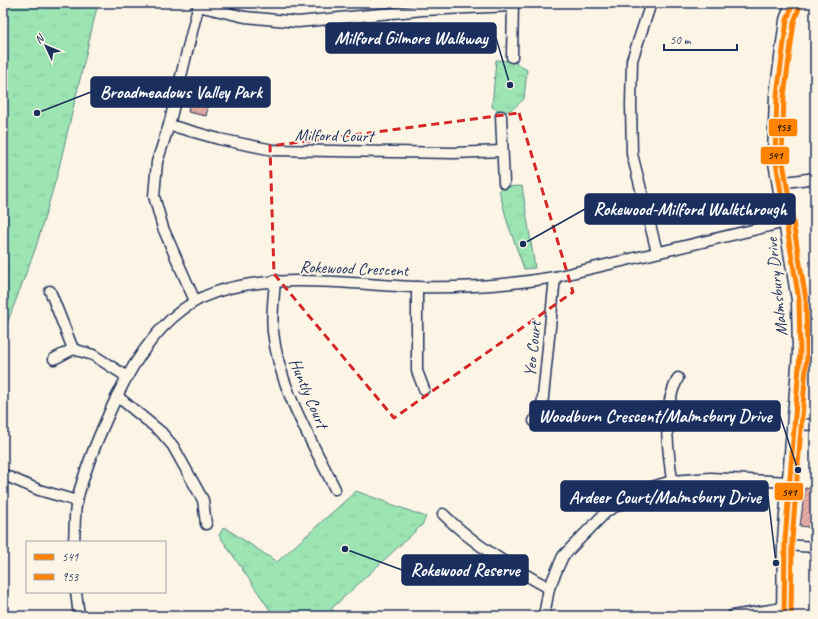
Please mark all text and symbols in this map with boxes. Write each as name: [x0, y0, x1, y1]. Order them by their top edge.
callout: Milford Gilmore Walkway: [326, 23, 496, 53]
north arrow: [26, 26, 66, 66]
scale bar: [664, 26, 737, 52]
text: Milford Gilmore Walkway: [334, 27, 489, 49]
text: N: [31, 30, 48, 46]
text: 50 m: [670, 32, 692, 48]
callout: Broadmeadows Valley Park: [91, 77, 270, 107]
text: Broadmeadows Valley Park: [100, 81, 264, 103]
line badge: 953: [768, 118, 798, 137]
text: 953: [776, 120, 791, 134]
street label: Milford Court: [295, 124, 376, 147]
line badge: 541: [760, 146, 790, 165]
text: 541: [768, 148, 783, 162]
callout: Rokewood-Milford Walkthrough: [585, 194, 795, 224]
text: Rokewood-Milford Walkthrough: [593, 198, 787, 220]
street label: Malmsbury Drive: [761, 235, 792, 337]
street label: Rokewood Crescent: [299, 256, 411, 281]
street label: Yeo Court: [519, 318, 546, 378]
street label: Huntly Court: [284, 355, 334, 434]
callout: Woodburn Crescent/Malmsbury Drive: [530, 401, 780, 431]
text: Woodburn Crescent/Malmsbury Drive: [538, 405, 774, 427]
callout: Ardeer Court/Malmsbury Drive: [561, 481, 768, 511]
line badge: 541: [774, 482, 804, 501]
text: 541: [782, 485, 797, 499]
text: Ardeer Court/Malmsbury Drive: [569, 486, 763, 508]
legend: [26, 541, 166, 593]
text: 541: [62, 549, 79, 565]
callout: Rokewood Reserve: [402, 555, 528, 585]
text: Rokewood Reserve: [410, 559, 522, 581]
text: 953: [62, 569, 80, 585]

